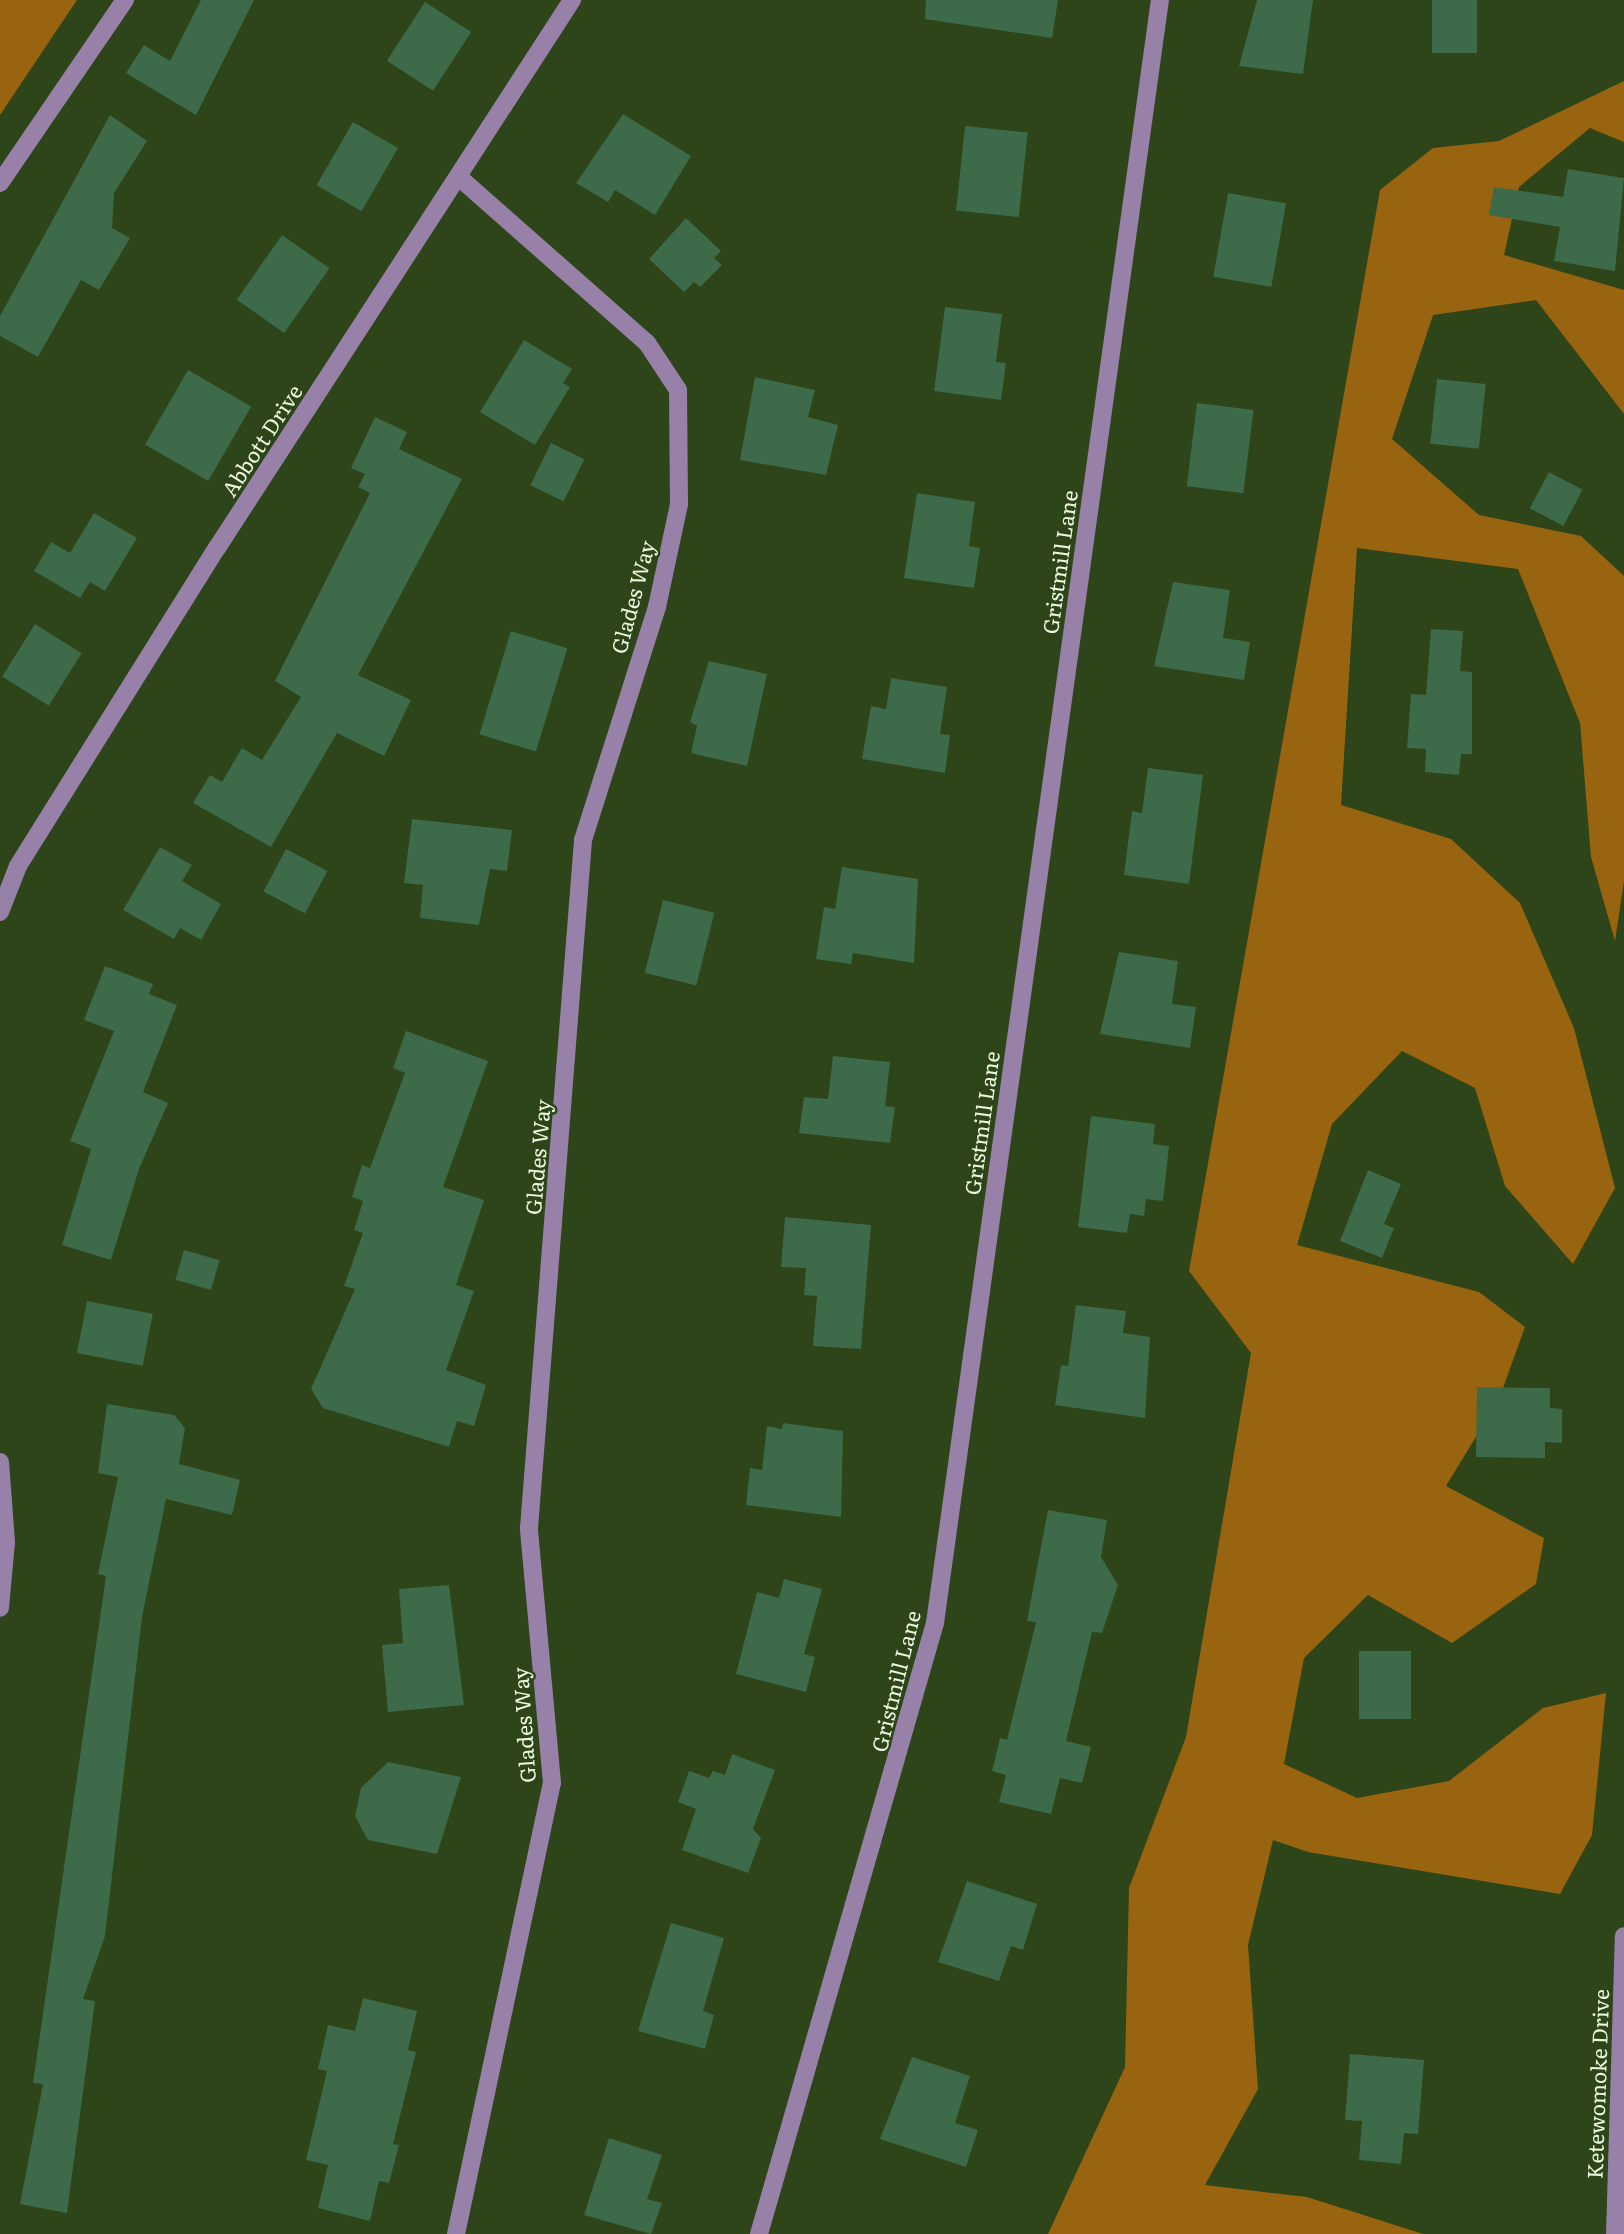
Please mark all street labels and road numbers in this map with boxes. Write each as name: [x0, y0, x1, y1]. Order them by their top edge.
street label: Abbott Drive: [216, 379, 306, 501]
street label: Gristmill Lane: [1036, 489, 1082, 635]
street label: Glades Way: [605, 538, 659, 656]
street label: Gristmill Lane: [958, 1050, 1004, 1196]
street label: Glades Way: [519, 1098, 555, 1216]
street label: Gristmill Lane: [865, 1608, 925, 1754]
street label: Glades Way: [506, 1666, 540, 1784]
street label: Ketewomoke Drive: [1581, 1989, 1613, 2179]

